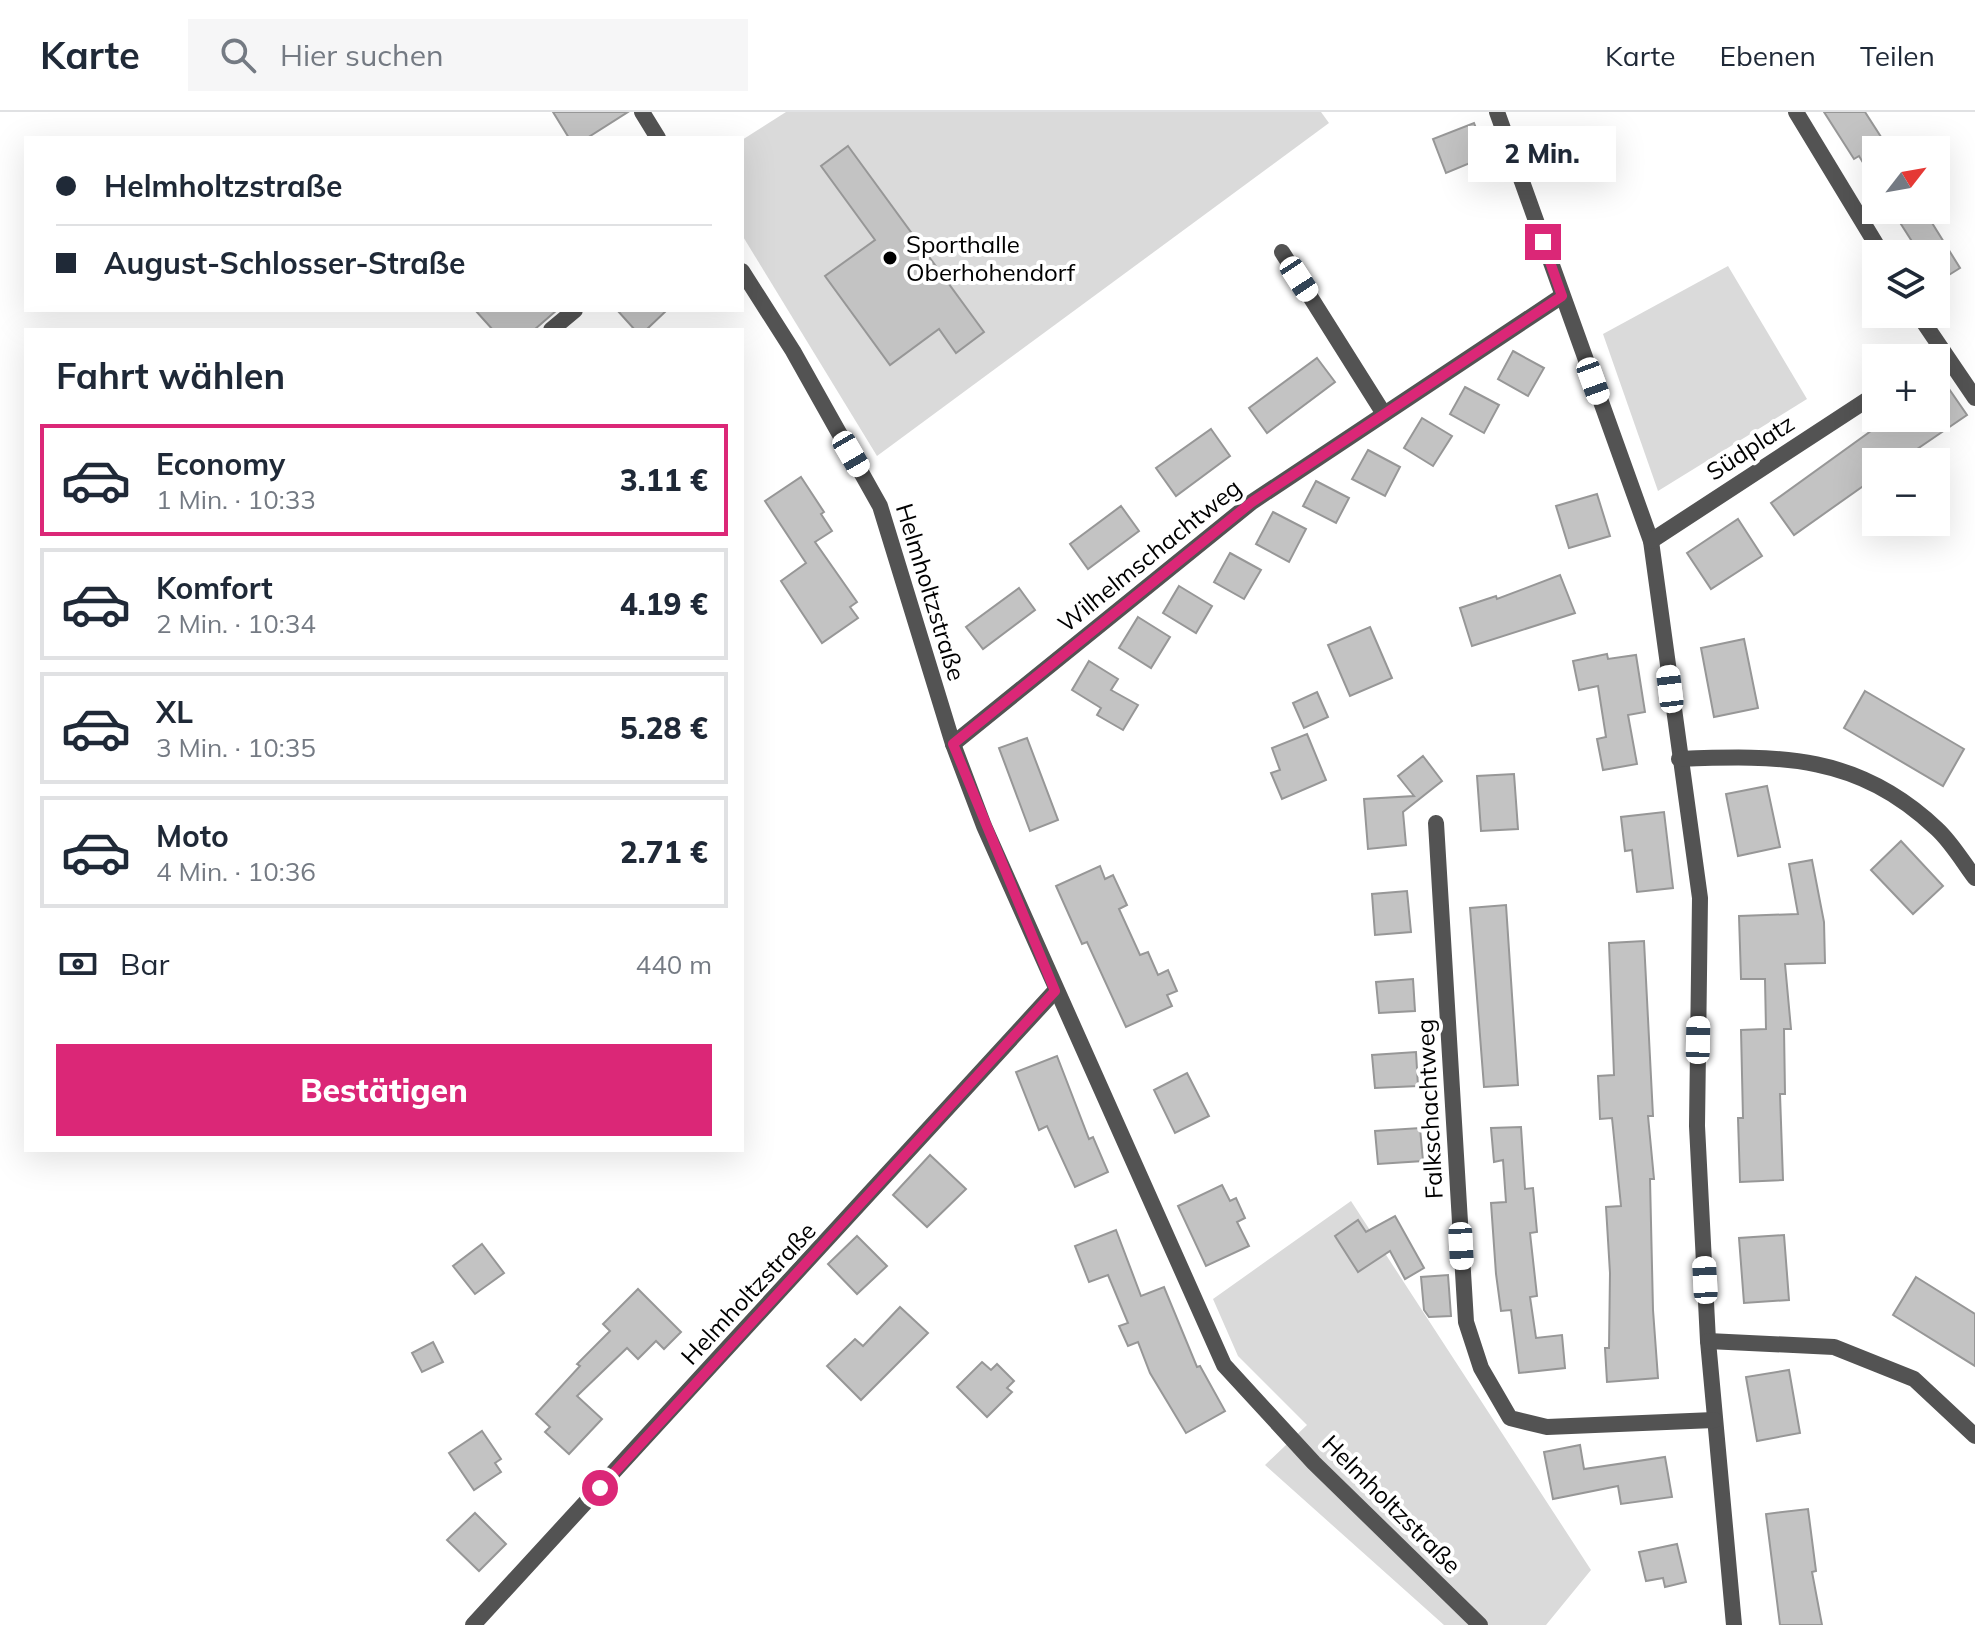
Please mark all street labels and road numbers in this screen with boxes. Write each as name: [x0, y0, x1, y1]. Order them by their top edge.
street label: Südplatz: [1700, 408, 1800, 486]
street label: Wilhelmschachtweg: [1051, 472, 1247, 638]
street label: Helmholtzstraße: [890, 500, 972, 684]
street label: Falkschachtweg: [1409, 1018, 1449, 1200]
street label: Helmholtzstraße: [674, 1216, 822, 1370]
street label: Helmholtzstraße: [1316, 1428, 1468, 1580]

